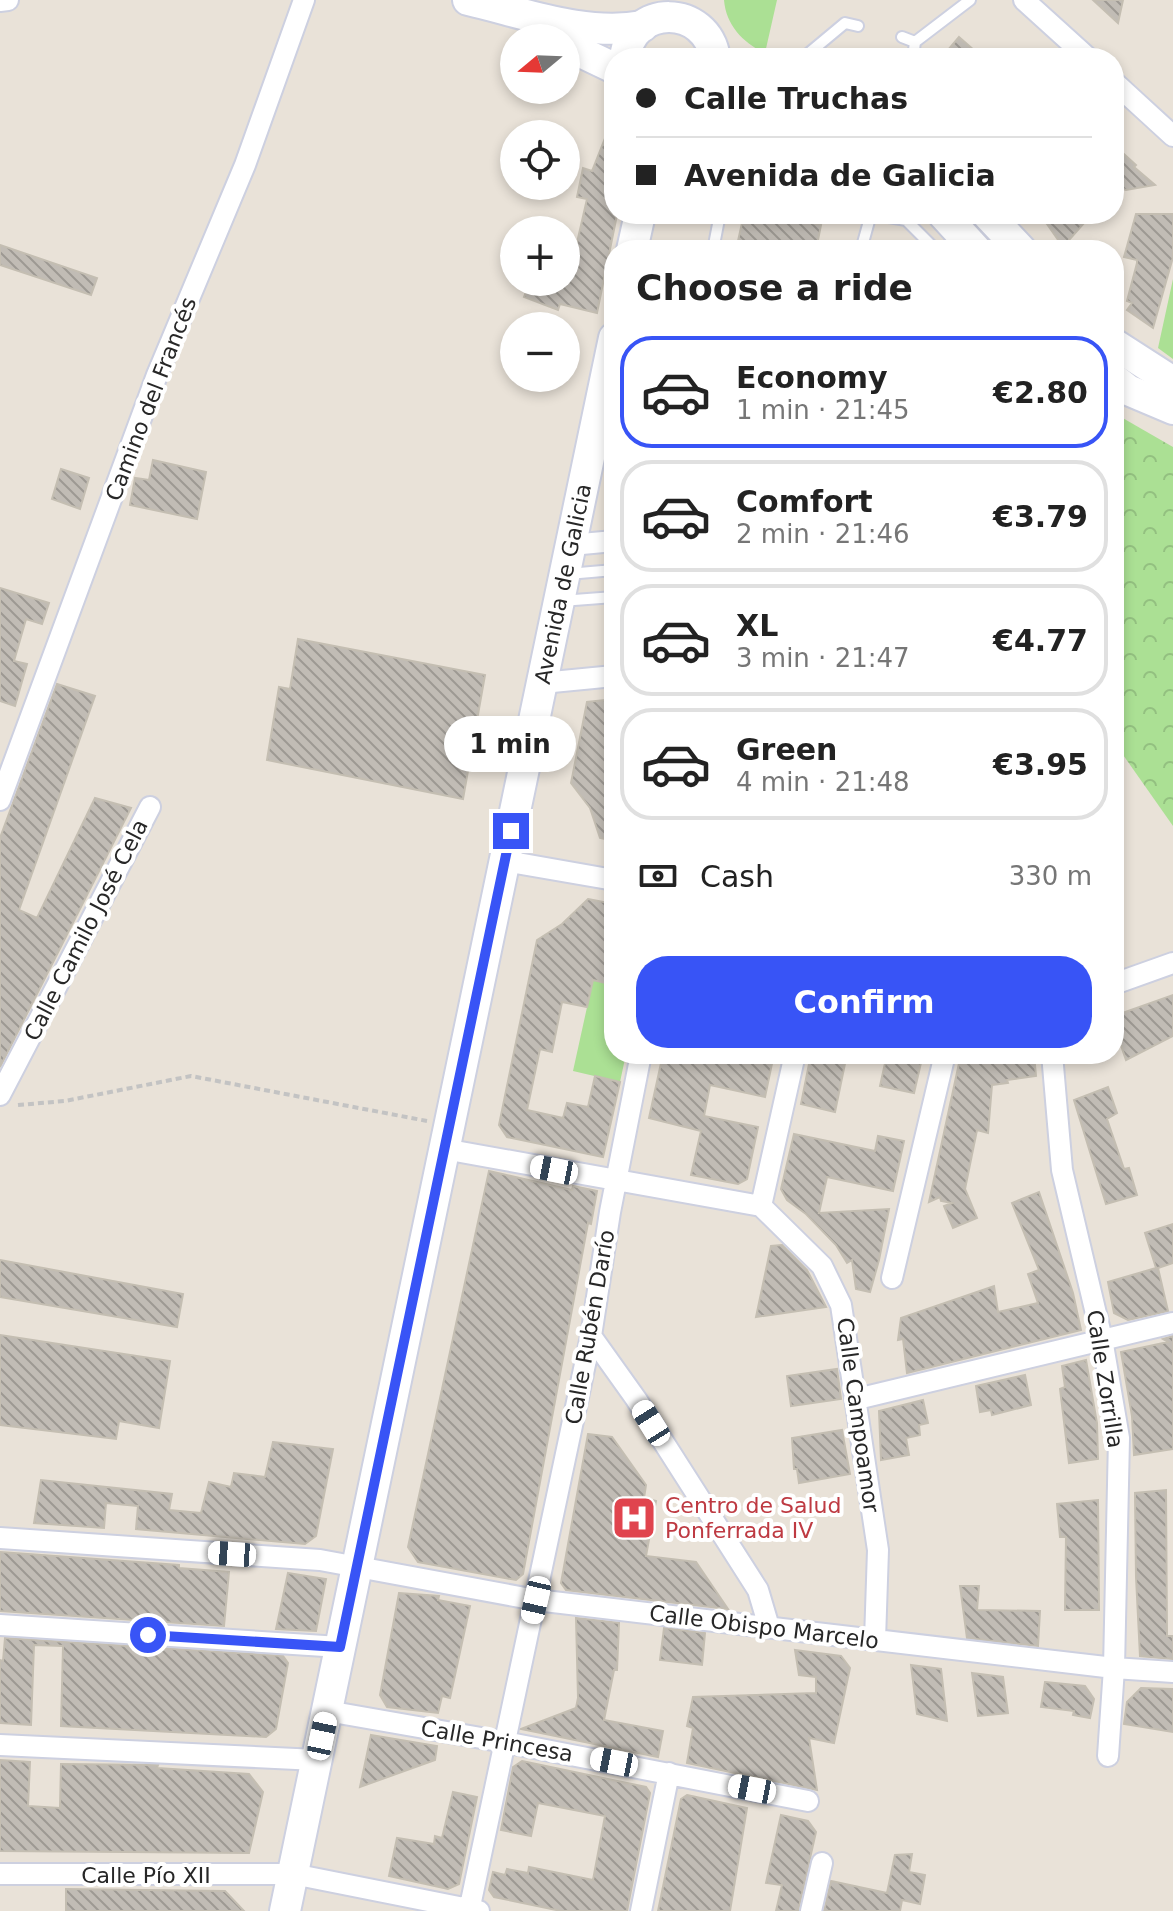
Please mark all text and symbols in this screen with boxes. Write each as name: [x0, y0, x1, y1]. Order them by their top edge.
north arrow: [500, 24, 580, 104]
map controls: [500, 24, 580, 392]
text: Calle Truchas: [684, 81, 908, 116]
button: locate: [500, 120, 580, 200]
text: Avenida de Galicia: [684, 158, 996, 193]
button: +: [500, 216, 580, 296]
text: Choose a ride: [636, 267, 913, 308]
street label: Camino del Francés: [101, 294, 201, 504]
button: −: [500, 312, 580, 392]
icon: car: [640, 356, 712, 428]
text: Economy: [736, 360, 888, 395]
text: €2.80: [993, 375, 1088, 410]
text: 1 min · 21:45: [736, 395, 910, 425]
icon: car: [640, 480, 712, 552]
street label: Avenida de Galicia: [529, 481, 596, 686]
text: Comfort: [736, 484, 873, 519]
text: €3.79: [993, 499, 1088, 534]
text: 2 min · 21:46: [736, 519, 910, 549]
icon: car: [640, 604, 712, 676]
text: XL: [736, 608, 778, 643]
text: €4.77: [993, 623, 1088, 658]
text: 3 min · 21:47: [736, 643, 910, 673]
callout: 1 min: [445, 715, 577, 771]
icon: car: [640, 728, 712, 800]
text: 1 min: [469, 729, 551, 759]
text: Green: [736, 732, 837, 767]
text: €3.95: [993, 747, 1088, 782]
text: 4 min · 21:48: [736, 767, 910, 797]
route end: [493, 813, 529, 849]
street label: Calle Camilo José Cela: [19, 815, 153, 1045]
icon: cash: [636, 854, 680, 898]
text: Cash: [700, 859, 774, 894]
text: 330 m: [1009, 861, 1092, 891]
button: Confirm: [636, 956, 1092, 1048]
car: [528, 1154, 580, 1186]
street label: Calle Rubén Darío: [561, 1228, 619, 1426]
street label: Calle Zorrilla: [1082, 1308, 1128, 1450]
street label: Calle Campoamor: [832, 1316, 884, 1515]
car: [628, 1396, 674, 1450]
place label: Centro de Salud Ponferrada IV: [665, 1493, 841, 1543]
hospital icon: Centro de Salud Ponferrada IV: [610, 1494, 658, 1542]
car: [207, 1540, 257, 1568]
car: [519, 1574, 553, 1626]
street label: Calle Obispo Marcelo: [648, 1601, 880, 1653]
route start: [130, 1617, 166, 1653]
car: [305, 1710, 339, 1762]
street label: Calle Princesa: [419, 1715, 575, 1767]
car: [588, 1746, 640, 1778]
car: [726, 1773, 778, 1805]
street label: Calle Pío XII: [81, 1863, 211, 1888]

